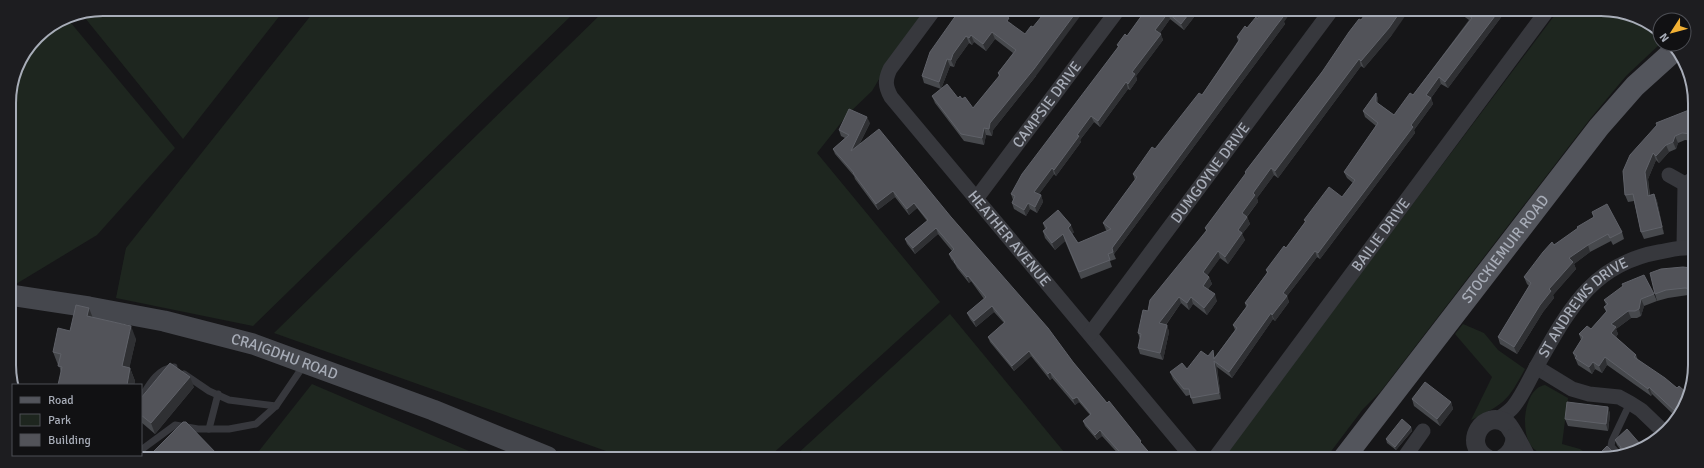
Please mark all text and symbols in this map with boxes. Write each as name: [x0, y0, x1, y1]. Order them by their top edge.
north arrow: [1652, 12, 1692, 52]
text: N: [1657, 31, 1672, 45]
street label: CAMPSIE DRIVE: [1008, 58, 1085, 151]
street label: DUMGOYNE DRIVE: [1167, 119, 1253, 227]
street label: HEATHER AVENUE: [964, 187, 1055, 290]
street label: STOCKIEMUIR ROAD: [1458, 191, 1553, 307]
street label: BAILIE DRIVE: [1348, 195, 1414, 275]
street label: ST ANDREWS DRIVE: [1534, 253, 1631, 361]
street label: CRAIGDHU ROAD: [229, 330, 340, 383]
legend: [12, 384, 142, 456]
text: Road: [48, 393, 74, 408]
text: Park: [48, 413, 71, 428]
text: Building: [48, 433, 91, 448]

